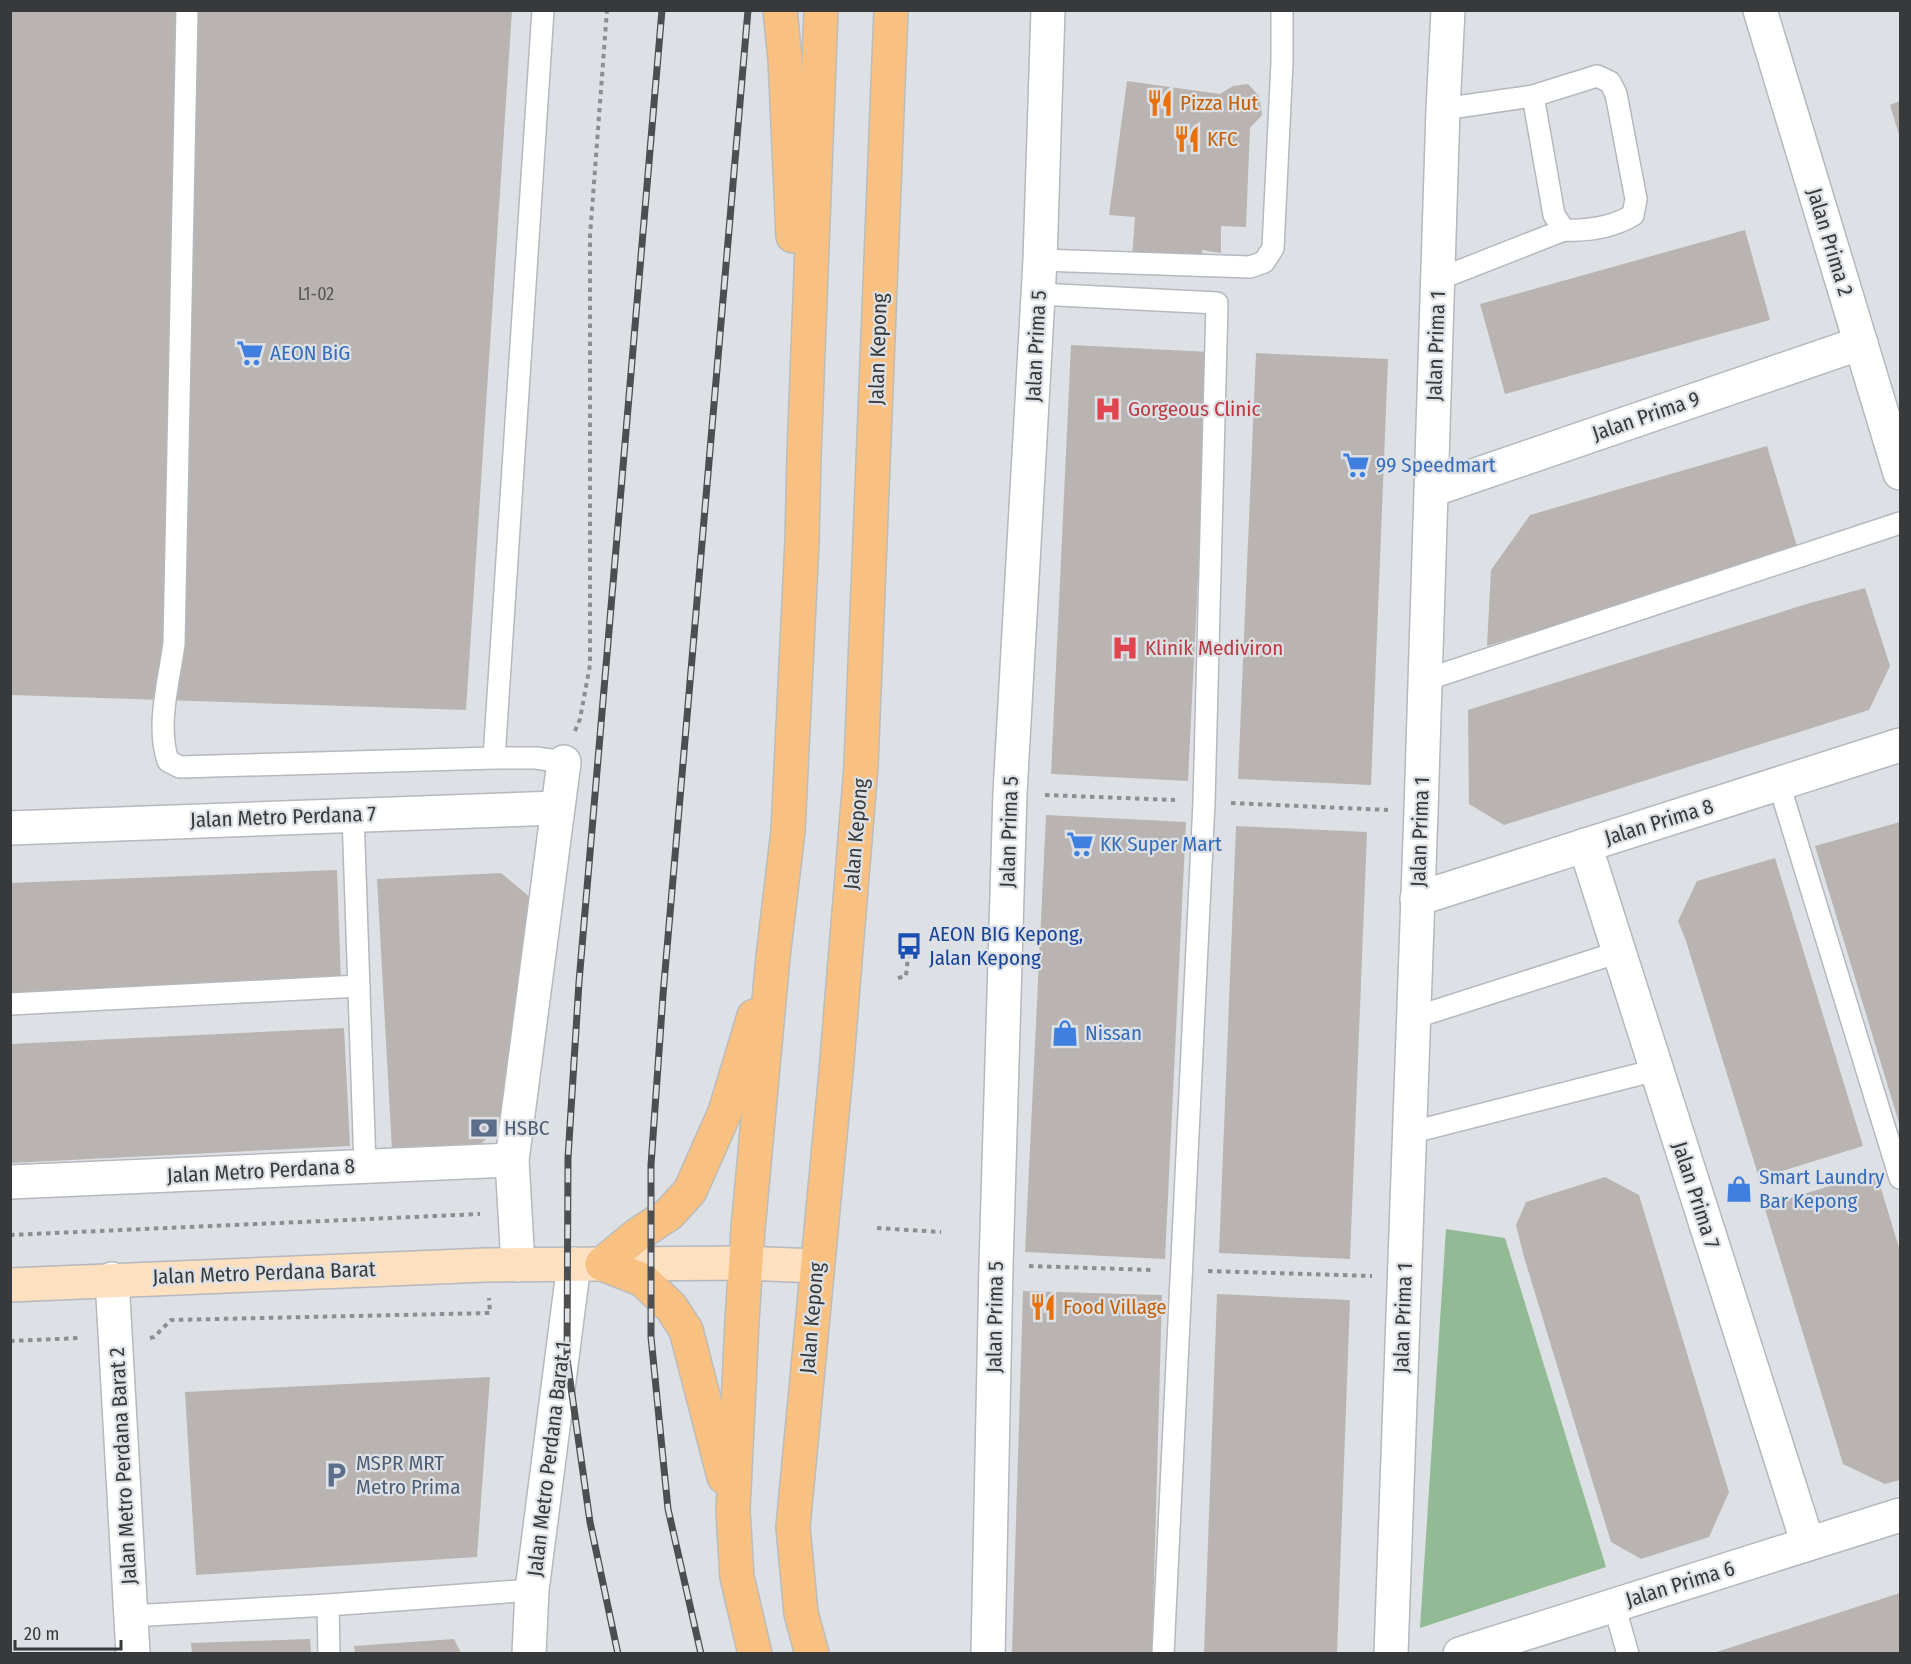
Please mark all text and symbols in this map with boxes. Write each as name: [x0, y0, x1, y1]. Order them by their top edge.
restaurant icon: Pizza Hut: [1145, 88, 1175, 118]
place label: Pizza Hut: [1180, 90, 1259, 116]
restaurant icon: KFC: [1172, 124, 1202, 154]
place label: KFC: [1207, 126, 1238, 152]
street label: Jalan Prima 2: [1801, 185, 1859, 299]
house number: L1-02: [298, 283, 334, 305]
street label: Jalan Prima 5: [1020, 290, 1052, 402]
street label: Jalan Prima 1: [1421, 290, 1451, 402]
street label: Jalan Kepong: [863, 293, 893, 405]
supermarket icon: AEON BiG: [235, 338, 265, 368]
place label: AEON BiG: [270, 340, 350, 366]
street label: Jalan Prima 9: [1589, 385, 1703, 447]
hospital icon: Gorgeous Clinic: [1093, 394, 1123, 424]
place label: Gorgeous Clinic: [1128, 396, 1261, 422]
supermarket icon: 99 Speedmart: [1341, 450, 1371, 480]
place label: 99 Speedmart: [1376, 452, 1496, 478]
hospital icon: Klinik Mediviron: [1110, 633, 1140, 663]
place label: Klinik Mediviron: [1145, 635, 1283, 661]
street label: Jalan Prima 5: [994, 776, 1024, 888]
street label: Jalan Prima 1: [1405, 776, 1435, 888]
street label: Jalan Kepong: [838, 777, 874, 891]
street label: Jalan Prima 8: [1601, 793, 1717, 851]
street label: Jalan Metro Perdana 7: [189, 801, 377, 833]
supermarket icon: KK Super Mart: [1065, 829, 1095, 859]
place label: KK Super Mart: [1100, 831, 1222, 857]
place label: AEON BIG Kepong, Jalan Kepong: [929, 921, 1083, 971]
bus stop icon: AEON BIG Kepong, Jalan Kepong: [894, 931, 924, 961]
shop icon: Nissan: [1050, 1018, 1080, 1048]
place label: Nissan: [1085, 1020, 1142, 1046]
bank icon: HSBC: [469, 1113, 499, 1143]
place label: HSBC: [504, 1115, 550, 1141]
street label: Jalan Prima 7: [1667, 1138, 1725, 1252]
street label: Jalan Metro Perdana 8: [166, 1153, 356, 1189]
place label: Smart Laundry Bar Kepong: [1759, 1164, 1885, 1214]
shop icon: Smart Laundry Bar Kepong: [1724, 1174, 1754, 1204]
street label: Jalan Metro Perdana Barat: [152, 1256, 376, 1290]
street label: Jalan Kepong: [794, 1261, 830, 1375]
street label: Jalan Prima 5: [981, 1261, 1009, 1373]
street label: Jalan Prima 1: [1388, 1262, 1418, 1374]
restaurant icon: Food Village: [1028, 1292, 1058, 1322]
place label: Food Village: [1063, 1294, 1167, 1320]
street label: Jalan Metro Perdana Barat 1: [522, 1340, 576, 1578]
street label: Jalan Metro Perdana Barat 2: [104, 1347, 142, 1585]
place label: MSPR MRT Metro Prima: [356, 1450, 461, 1500]
parking icon: MSPR MRT Metro Prima: [321, 1460, 351, 1490]
street label: Jalan Prima 6: [1622, 1555, 1738, 1613]
scale bar: [15, 1613, 122, 1651]
text: 20 m: [24, 1623, 59, 1645]

